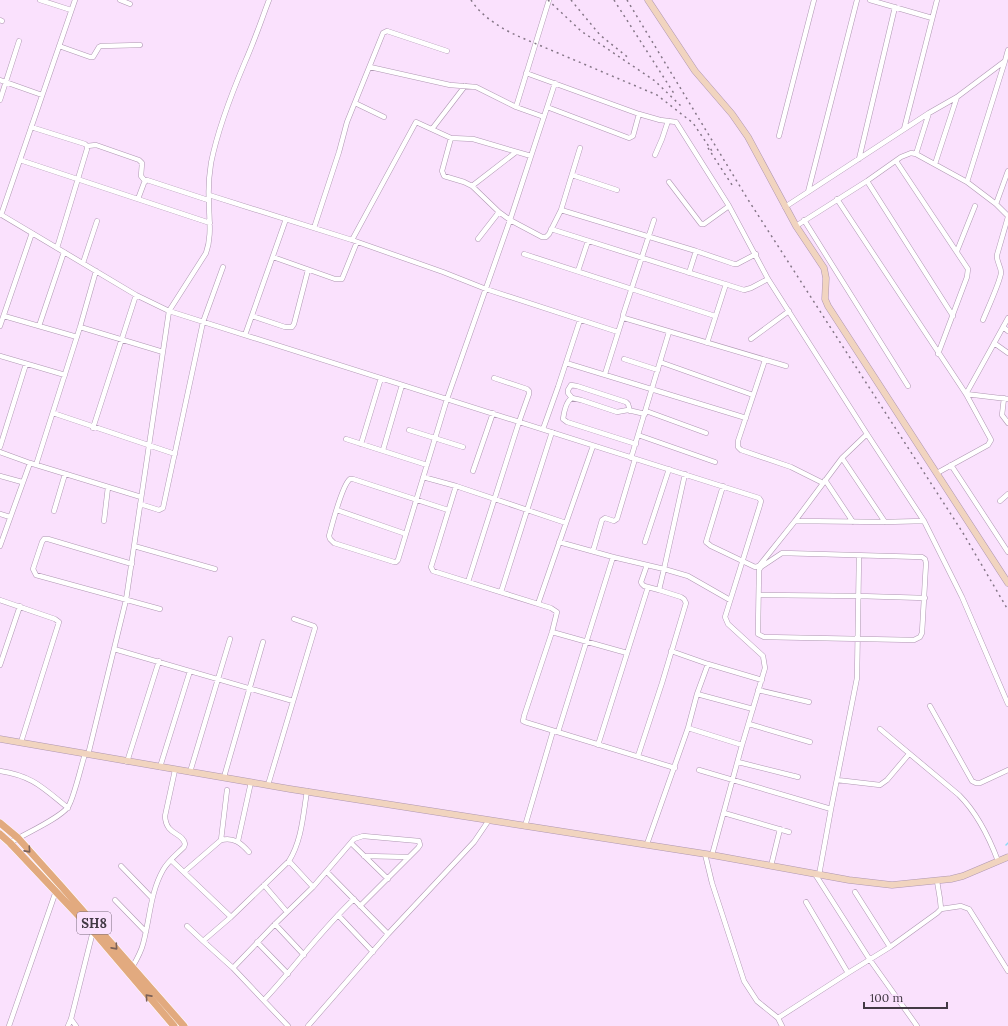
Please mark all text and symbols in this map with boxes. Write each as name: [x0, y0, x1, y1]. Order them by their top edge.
one-way arrow: [24, 845, 31, 853]
road number: SH8: [77, 912, 111, 934]
one-way arrow: [110, 942, 117, 949]
scale bar: [864, 984, 947, 1010]
text: 100 m: [870, 990, 903, 1005]
one-way arrow: [146, 994, 153, 1002]

